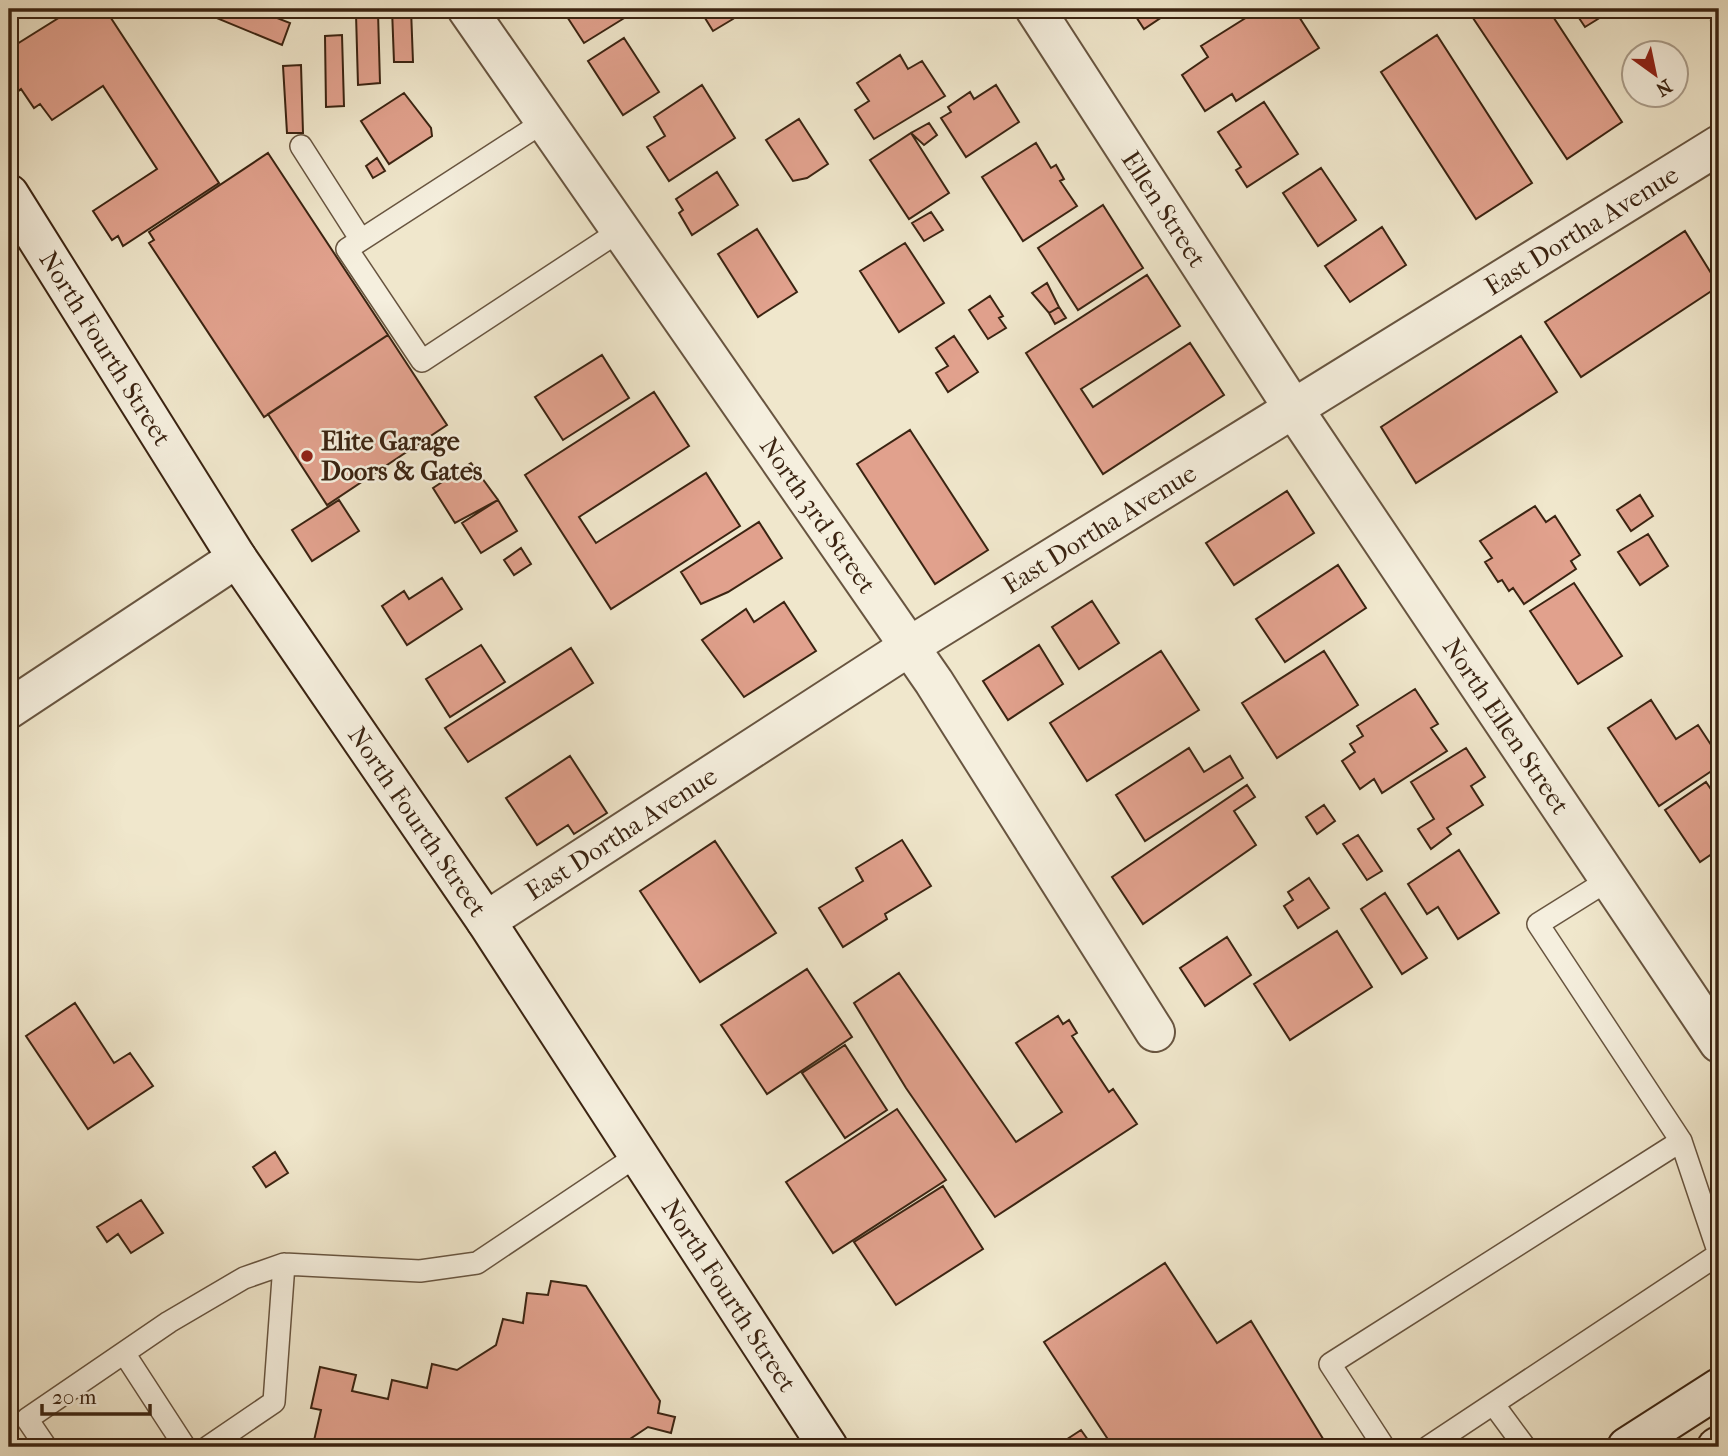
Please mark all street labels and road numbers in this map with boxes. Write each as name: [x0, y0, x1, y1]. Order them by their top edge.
street label: Ellen Street: [1115, 145, 1214, 273]
street label: East Dortha Avenue: [1479, 159, 1684, 302]
street label: North Fourth Street: [33, 245, 179, 452]
street label: North 3rd Street: [753, 431, 883, 600]
street label: East Dortha Avenue: [997, 457, 1202, 600]
street label: North Ellen Street: [1436, 632, 1577, 820]
street label: North Fourth Street: [342, 720, 494, 923]
street label: East Dortha Avenue: [520, 760, 723, 907]
street label: North Fourth Street: [655, 1193, 804, 1398]

